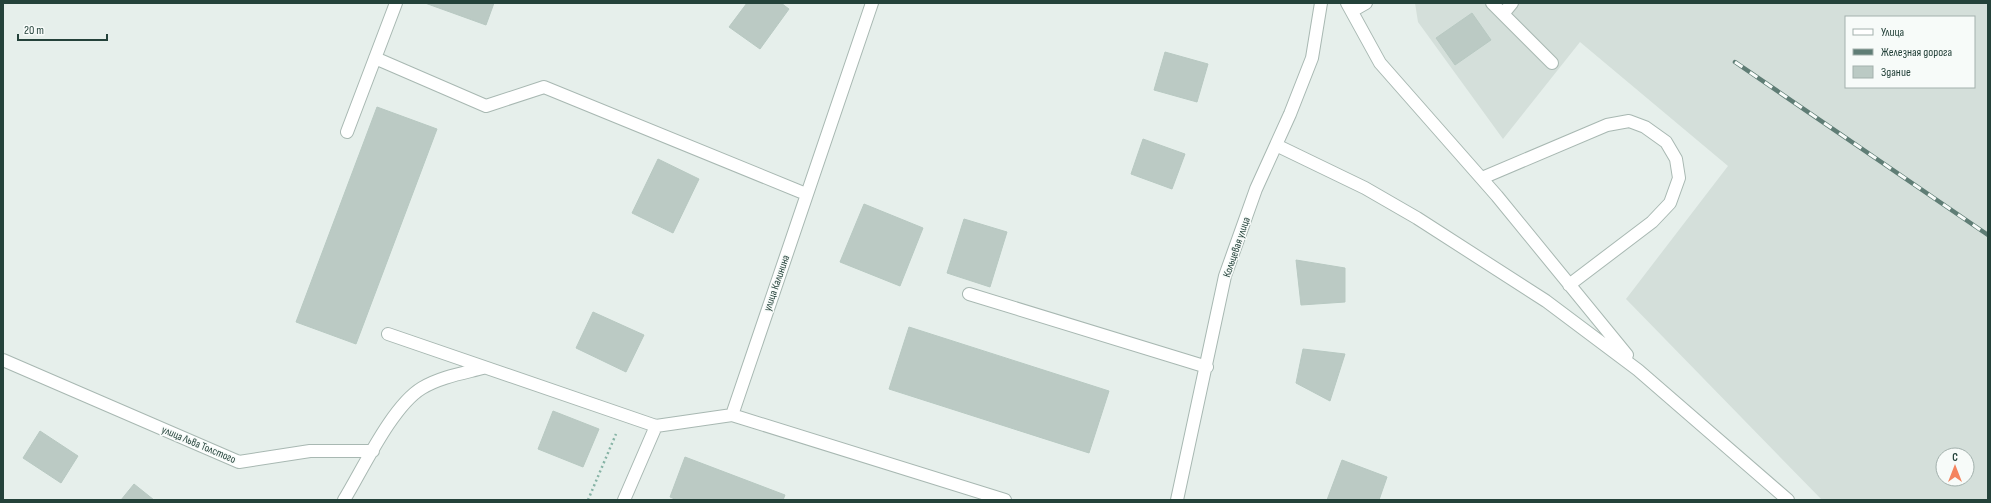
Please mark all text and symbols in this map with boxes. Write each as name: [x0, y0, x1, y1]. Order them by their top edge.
scale bar: [18, 16, 107, 42]
legend: [1845, 16, 1975, 88]
text: 20 m: [24, 23, 44, 38]
text: Улица: [1881, 25, 1905, 40]
text: Железная дорога: [1881, 45, 1953, 60]
text: Здание: [1881, 65, 1911, 80]
street label: Кольцевая улица: [1220, 215, 1253, 279]
street label: улица Калинина: [761, 253, 792, 313]
street label: улица Льва Толстого: [160, 423, 238, 466]
north arrow: [1935, 447, 1975, 487]
text: С: [1952, 451, 1958, 464]

